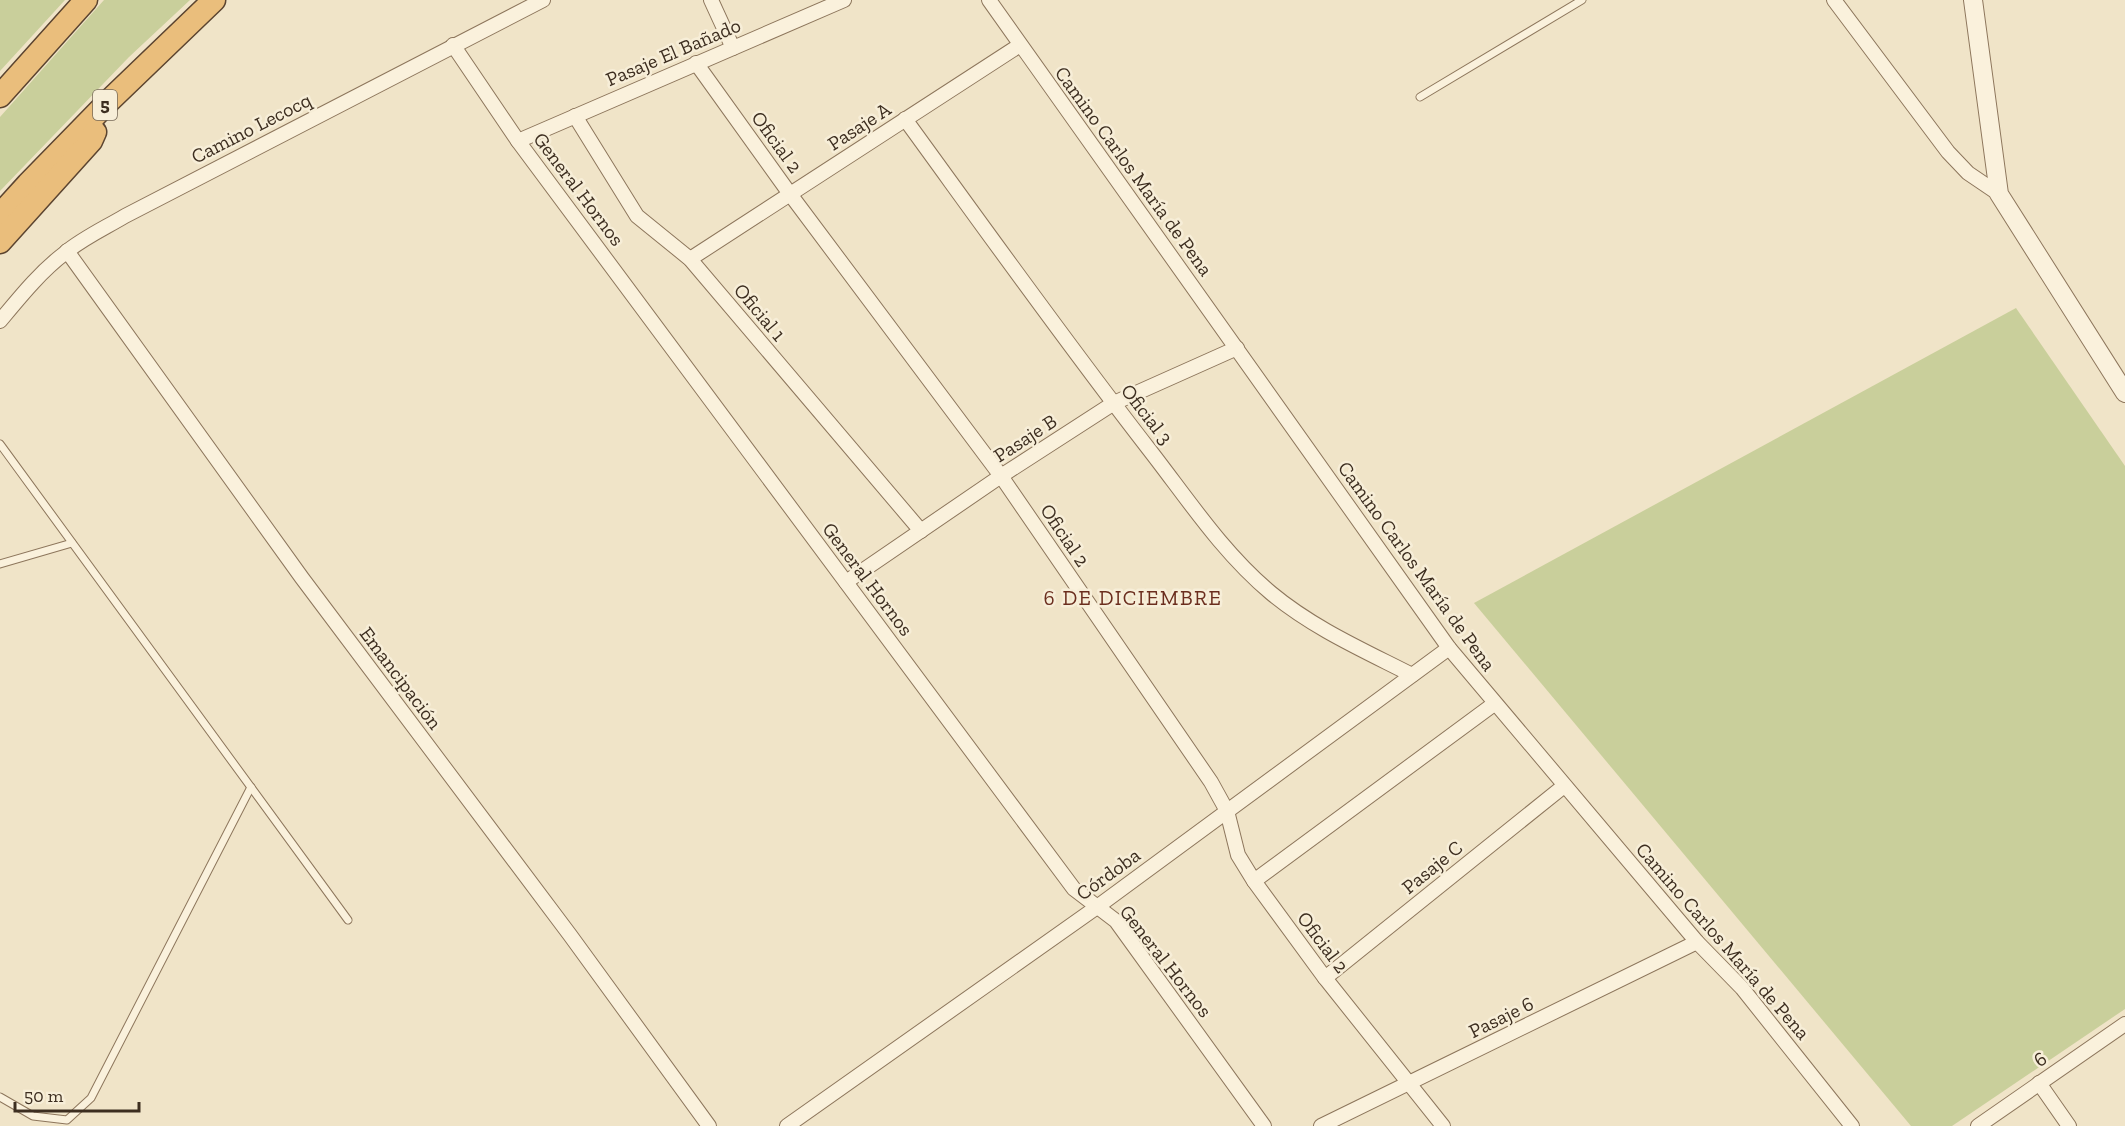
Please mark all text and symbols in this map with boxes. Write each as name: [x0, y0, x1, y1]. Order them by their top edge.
street label: Pasaje El Bañado: [602, 13, 744, 91]
street label: Camino Carlos María de Pena: [1050, 62, 1218, 281]
street label: Camino Lecocq: [187, 87, 315, 169]
road number: 5: [93, 90, 117, 120]
street label: Pasaje A: [823, 96, 896, 155]
street label: Oficial 2: [747, 106, 807, 178]
street label: General Hornos: [529, 128, 629, 250]
street label: Oficial 1: [729, 278, 791, 346]
street label: Oficial 3: [1116, 379, 1178, 449]
street label: Pasaje B: [989, 409, 1061, 467]
street label: Camino Carlos María de Pena: [1333, 457, 1501, 676]
street label: Oficial 2: [1035, 499, 1095, 571]
street label: General Hornos: [818, 518, 918, 640]
district label: 6 DE DICIEMBRE: [1044, 585, 1222, 610]
street label: Emancipación: [355, 622, 448, 734]
street label: Pasaje C: [1397, 835, 1467, 899]
street label: Camino Carlos María de Pena: [1631, 838, 1815, 1045]
street label: Córdoba: [1071, 843, 1145, 905]
street label: General Hornos: [1115, 900, 1217, 1022]
street label: Oficial 2: [1292, 907, 1354, 977]
street label: Pasaje 6: [1465, 991, 1537, 1043]
street label: 6: [2029, 1046, 2051, 1072]
scale bar: [15, 1075, 140, 1113]
text: 50 m: [24, 1085, 64, 1107]

